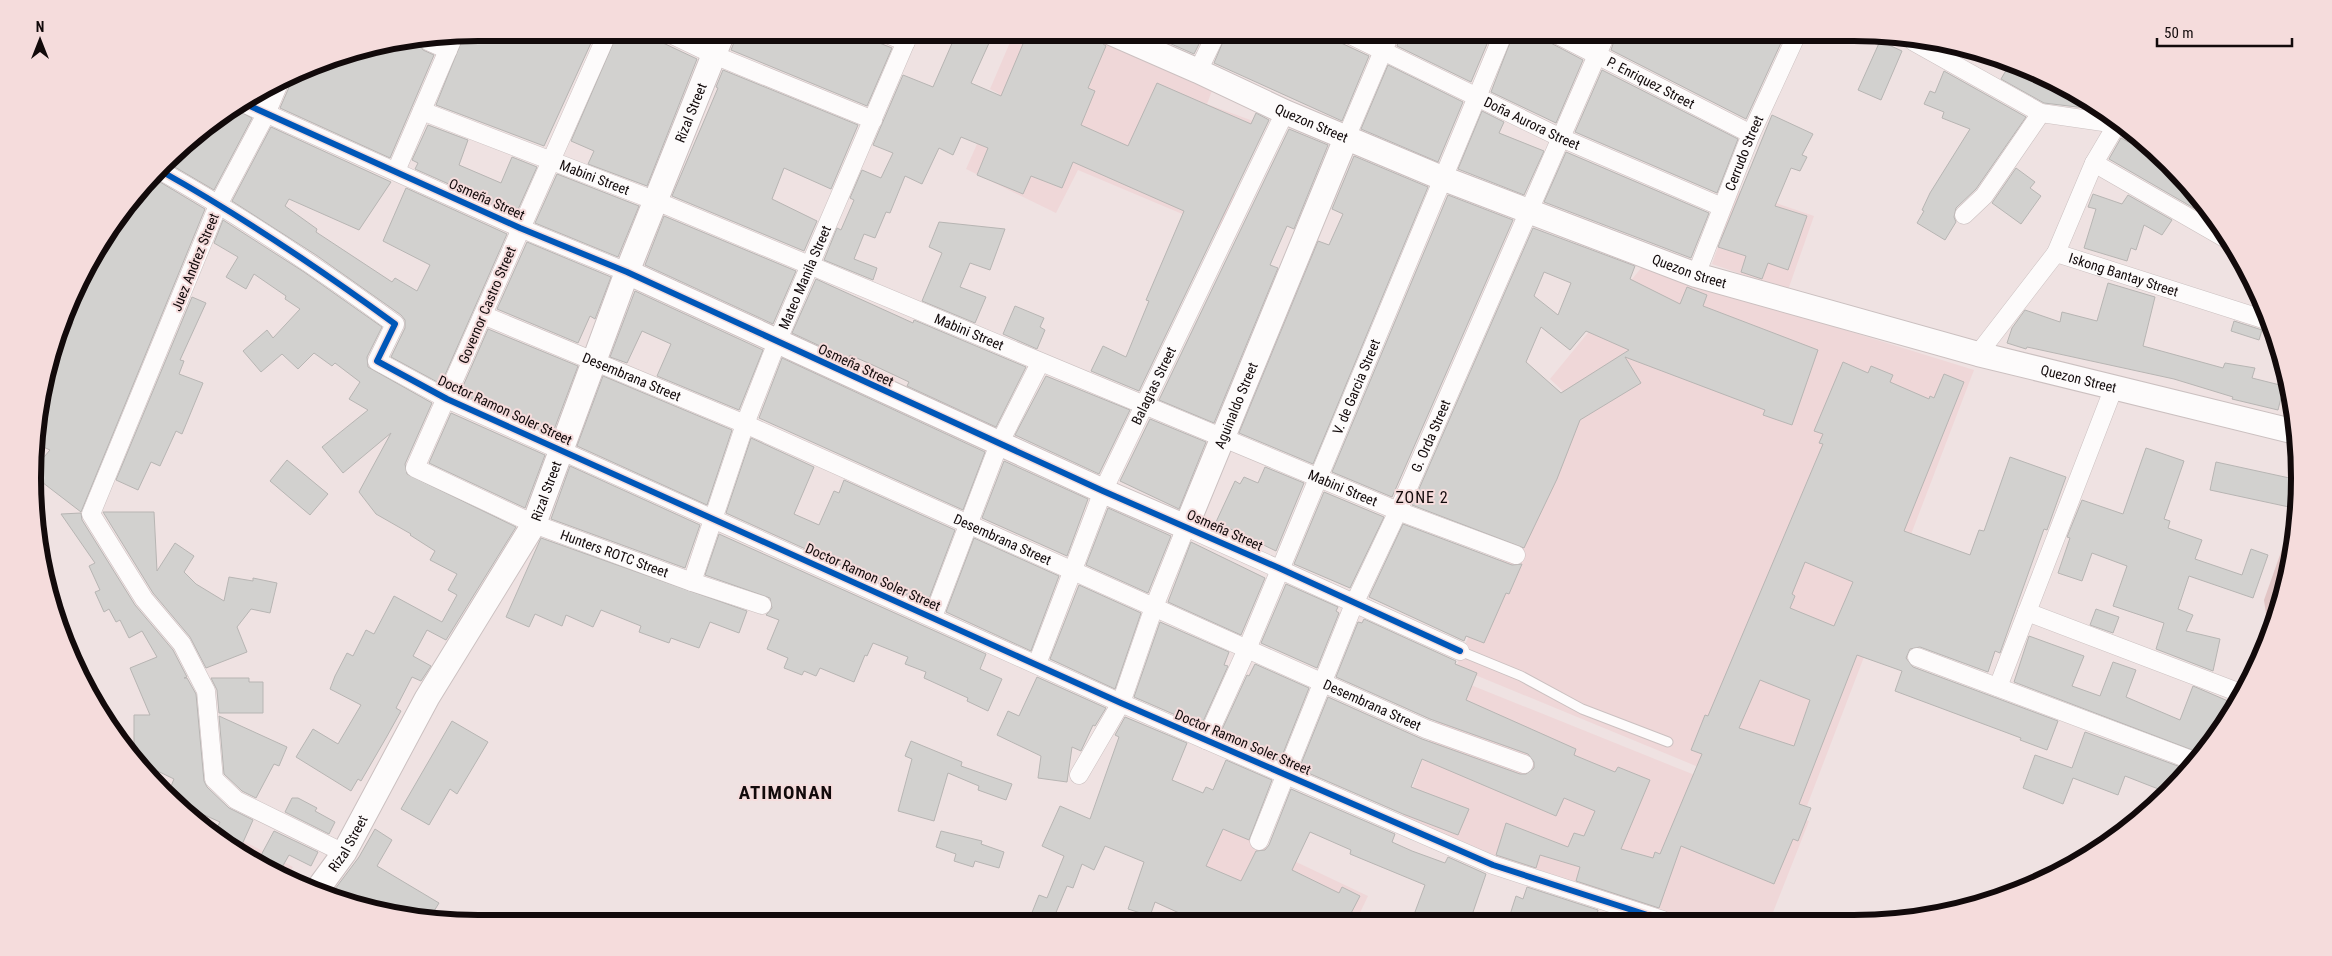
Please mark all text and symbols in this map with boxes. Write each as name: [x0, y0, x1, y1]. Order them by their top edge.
north arrow: [15, 15, 65, 65]
scale bar: [2157, 15, 2292, 47]
text: N: [36, 19, 44, 35]
text: 50 m: [2164, 24, 2194, 42]
street label: P. Enriquez Street: [1604, 54, 1697, 112]
street label: Rizal Street: [672, 81, 710, 145]
street label: Doña Aurora Street: [1481, 94, 1582, 153]
street label: Quezon Street: [1272, 100, 1350, 146]
street label: Cerrudo Street: [1722, 113, 1766, 193]
street label: Mabini Street: [558, 157, 632, 198]
street label: Osmeña Street: [447, 175, 527, 223]
street label: Juez Andrez Street: [168, 211, 222, 313]
street label: Mateo Manila Street: [775, 223, 834, 332]
street label: Governor Castro Street: [455, 244, 519, 366]
street label: Iskong Bantay Street: [2067, 250, 2180, 300]
street label: Quezon Street: [1650, 251, 1728, 291]
street label: Mabini Street: [932, 310, 1006, 353]
street label: V. de Garcia Street: [1329, 337, 1383, 437]
street label: Osmeña Street: [816, 341, 896, 389]
street label: Balagtas Street: [1128, 344, 1179, 427]
street label: Desembrana Street: [580, 349, 683, 404]
street label: Aguinaldo Street: [1211, 360, 1261, 451]
street label: Quezon Street: [2039, 362, 2118, 396]
street label: Doctor Ramon Soler Street: [435, 372, 575, 448]
street label: G. Orda Street: [1408, 397, 1454, 475]
street label: Rizal Street: [528, 459, 565, 523]
street label: Mabini Street: [1306, 466, 1380, 509]
district label: ZONE 2: [1395, 488, 1449, 507]
street label: Osmeña Street: [1185, 506, 1265, 554]
street label: Desembrana Street: [951, 511, 1054, 568]
street label: Hunters ROTC Street: [558, 526, 671, 581]
street label: Doctor Ramon Soler Street: [803, 540, 943, 614]
street label: Desembrana Street: [1321, 676, 1423, 734]
street label: Doctor Ramon Soler Street: [1173, 706, 1313, 778]
district label: ATIMONAN: [739, 781, 833, 804]
street label: Rizal Street: [325, 813, 371, 875]

